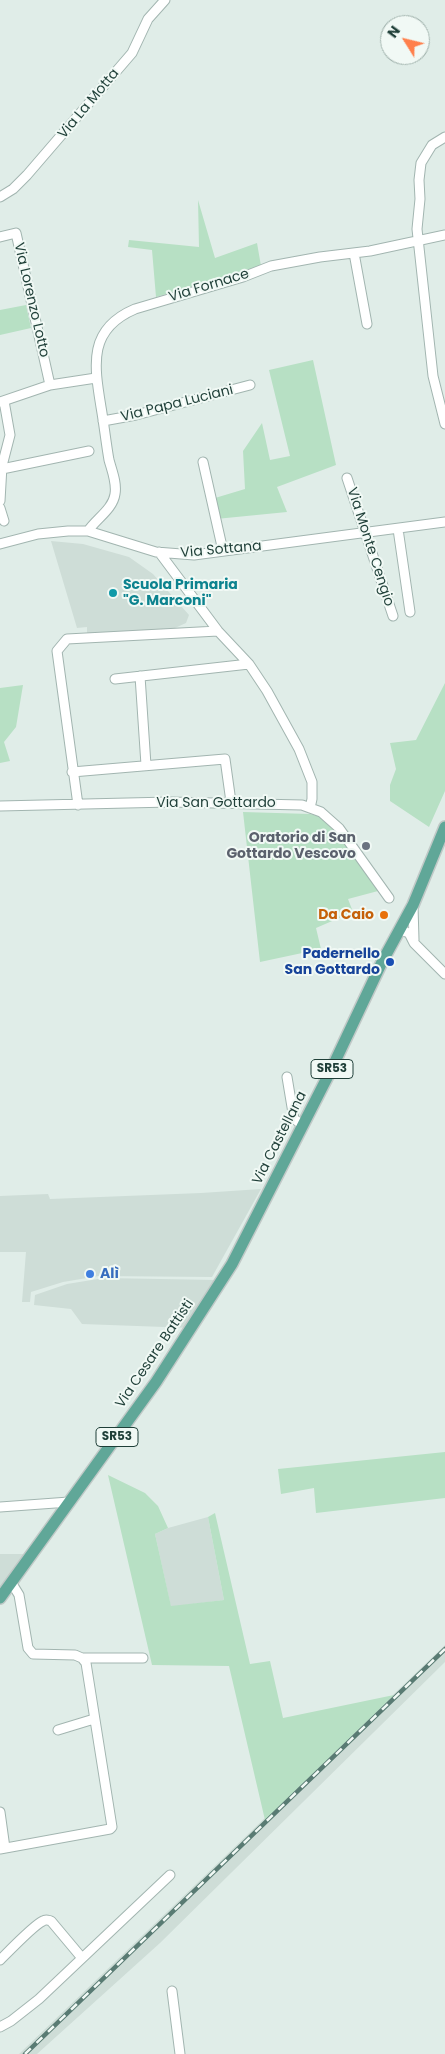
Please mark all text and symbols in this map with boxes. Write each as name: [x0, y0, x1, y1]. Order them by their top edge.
north arrow: [380, 15, 430, 65]
text: N: [382, 22, 405, 42]
street label: Via La Motta: [55, 66, 123, 142]
street label: Via Lorenzo Lotto: [10, 241, 52, 359]
street label: Via Fornace: [167, 266, 251, 306]
street label: Via Papa Luciani: [119, 382, 235, 426]
street label: Via Monte Cengio: [343, 485, 397, 609]
street label: Via Sottana: [180, 538, 262, 562]
place label: Scuola Primaria "G. Marconi": [123, 577, 238, 610]
marker: Scuola Primaria "G. Marconi": [107, 587, 119, 599]
street label: Via San Gottardo: [156, 795, 276, 811]
place label: Oratorio di San Gottardo Vescovo: [226, 830, 356, 862]
marker: Oratorio di San Gottardo Vescovo: [360, 840, 372, 852]
place label: Da Caio: [318, 907, 374, 923]
marker: Da Caio: [378, 909, 390, 921]
place label: Padernello San Gottardo: [285, 946, 380, 979]
marker: Padernello San Gottardo: [384, 956, 396, 968]
road number: SR53: [311, 1060, 353, 1078]
street label: Via Castellana: [249, 1089, 311, 1187]
place label: Alì: [100, 1266, 119, 1282]
marker: Alì: [84, 1268, 96, 1280]
street label: Via Cesare Battisti: [112, 1296, 198, 1412]
road number: SR53: [96, 1428, 138, 1446]

